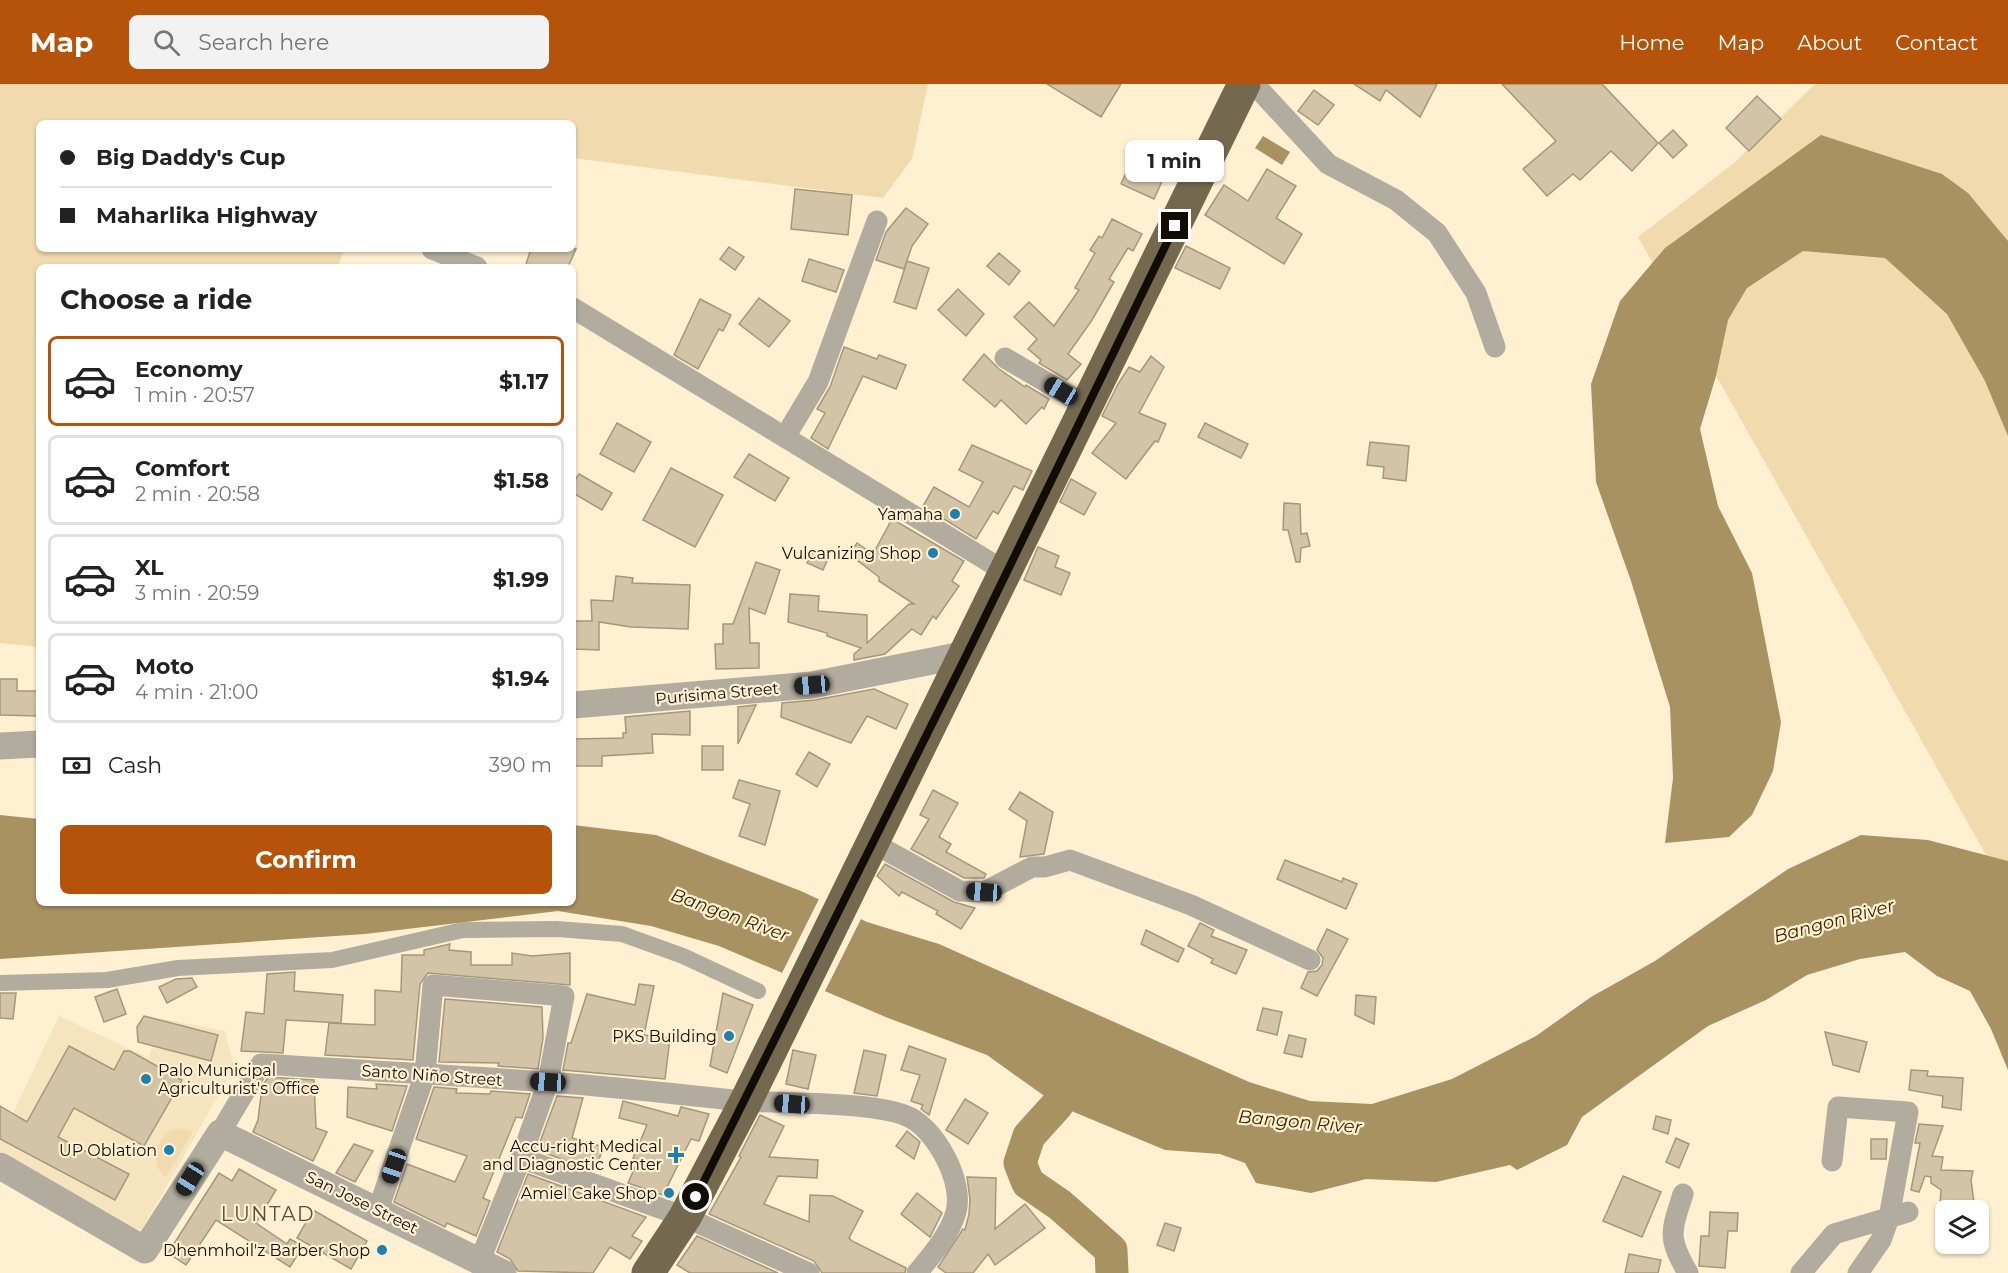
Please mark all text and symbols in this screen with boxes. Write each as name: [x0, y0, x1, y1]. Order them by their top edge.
search box: [129, 15, 549, 69]
text: Map: [30, 25, 93, 59]
icon: search: [150, 26, 183, 59]
text: Search here: [198, 29, 329, 56]
text: Home: [1619, 30, 1684, 55]
text: Map: [1717, 30, 1764, 55]
text: About: [1797, 30, 1862, 55]
text: Contact: [1895, 30, 1978, 55]
callout: 1 min: [1126, 139, 1224, 181]
text: Big Daddy's Cup: [96, 144, 285, 171]
text: 1 min: [1147, 149, 1202, 173]
text: Maharlika Highway: [96, 202, 317, 229]
route end: [1161, 212, 1188, 239]
text: Choose a ride: [60, 283, 252, 316]
icon: car: [63, 354, 117, 408]
text: Economy: [135, 356, 243, 383]
text: $1.17: [499, 368, 549, 395]
car: [1041, 374, 1081, 408]
text: 1 min · 20:57: [135, 383, 255, 407]
icon: car: [63, 453, 117, 507]
text: Comfort: [135, 455, 230, 482]
text: $1.58: [493, 467, 549, 494]
text: 2 min · 20:58: [135, 482, 260, 506]
place label: Yamaha: [878, 505, 943, 524]
marker: Yamaha: [948, 507, 962, 521]
place label: Vulcanizing Shop: [782, 544, 921, 563]
marker: Vulcanizing Shop: [926, 546, 940, 560]
icon: car: [63, 552, 117, 606]
text: XL: [135, 554, 164, 581]
text: $1.99: [493, 566, 549, 593]
text: 3 min · 20:59: [135, 581, 259, 605]
icon: car: [63, 651, 117, 705]
text: Moto: [135, 653, 194, 680]
text: $1.94: [492, 665, 549, 692]
car: [793, 674, 831, 696]
street label: Purisima Street: [654, 679, 780, 708]
text: 4 min · 21:00: [135, 680, 258, 704]
icon: cash: [60, 749, 93, 782]
text: Cash: [108, 752, 162, 779]
text: 390 m: [489, 753, 552, 777]
button: Confirm: [60, 825, 552, 894]
car: [965, 882, 1003, 902]
water label: Bangon River: [668, 883, 793, 947]
water label: Bangon River: [1771, 894, 1897, 948]
place label: PKS Building: [612, 1027, 717, 1046]
marker: PKS Building: [722, 1029, 736, 1043]
place label: Palo Municipal Agriculturist's Office: [158, 1061, 319, 1098]
street label: Santo Niño Street: [361, 1061, 504, 1090]
marker: Palo Municipal Agriculturist's Office: [139, 1072, 153, 1086]
car: [530, 1072, 566, 1092]
car: [773, 1094, 811, 1114]
water label: Bangon River: [1237, 1106, 1363, 1138]
place label: Accu-right Medical and Diagnostic Center: [482, 1137, 662, 1174]
place label: UP Oblation: [59, 1141, 157, 1160]
marker: UP Oblation: [162, 1143, 176, 1157]
car: [380, 1146, 408, 1186]
marker: Accu-right Medical and Diagnostic Center: [667, 1146, 685, 1164]
car: [173, 1159, 207, 1199]
street label: San Jose Street: [303, 1167, 421, 1238]
route start: [682, 1183, 709, 1210]
place label: Amiel Cake Shop: [521, 1184, 657, 1203]
marker: Amiel Cake Shop: [662, 1186, 676, 1200]
map controls: [1935, 1200, 1989, 1254]
button: layers: [1935, 1200, 1989, 1254]
district label: LUNTAD: [221, 1202, 315, 1226]
place label: Dhenmhoil'z Barber Shop: [163, 1241, 370, 1260]
marker: Dhenmhoil'z Barber Shop: [375, 1243, 389, 1257]

